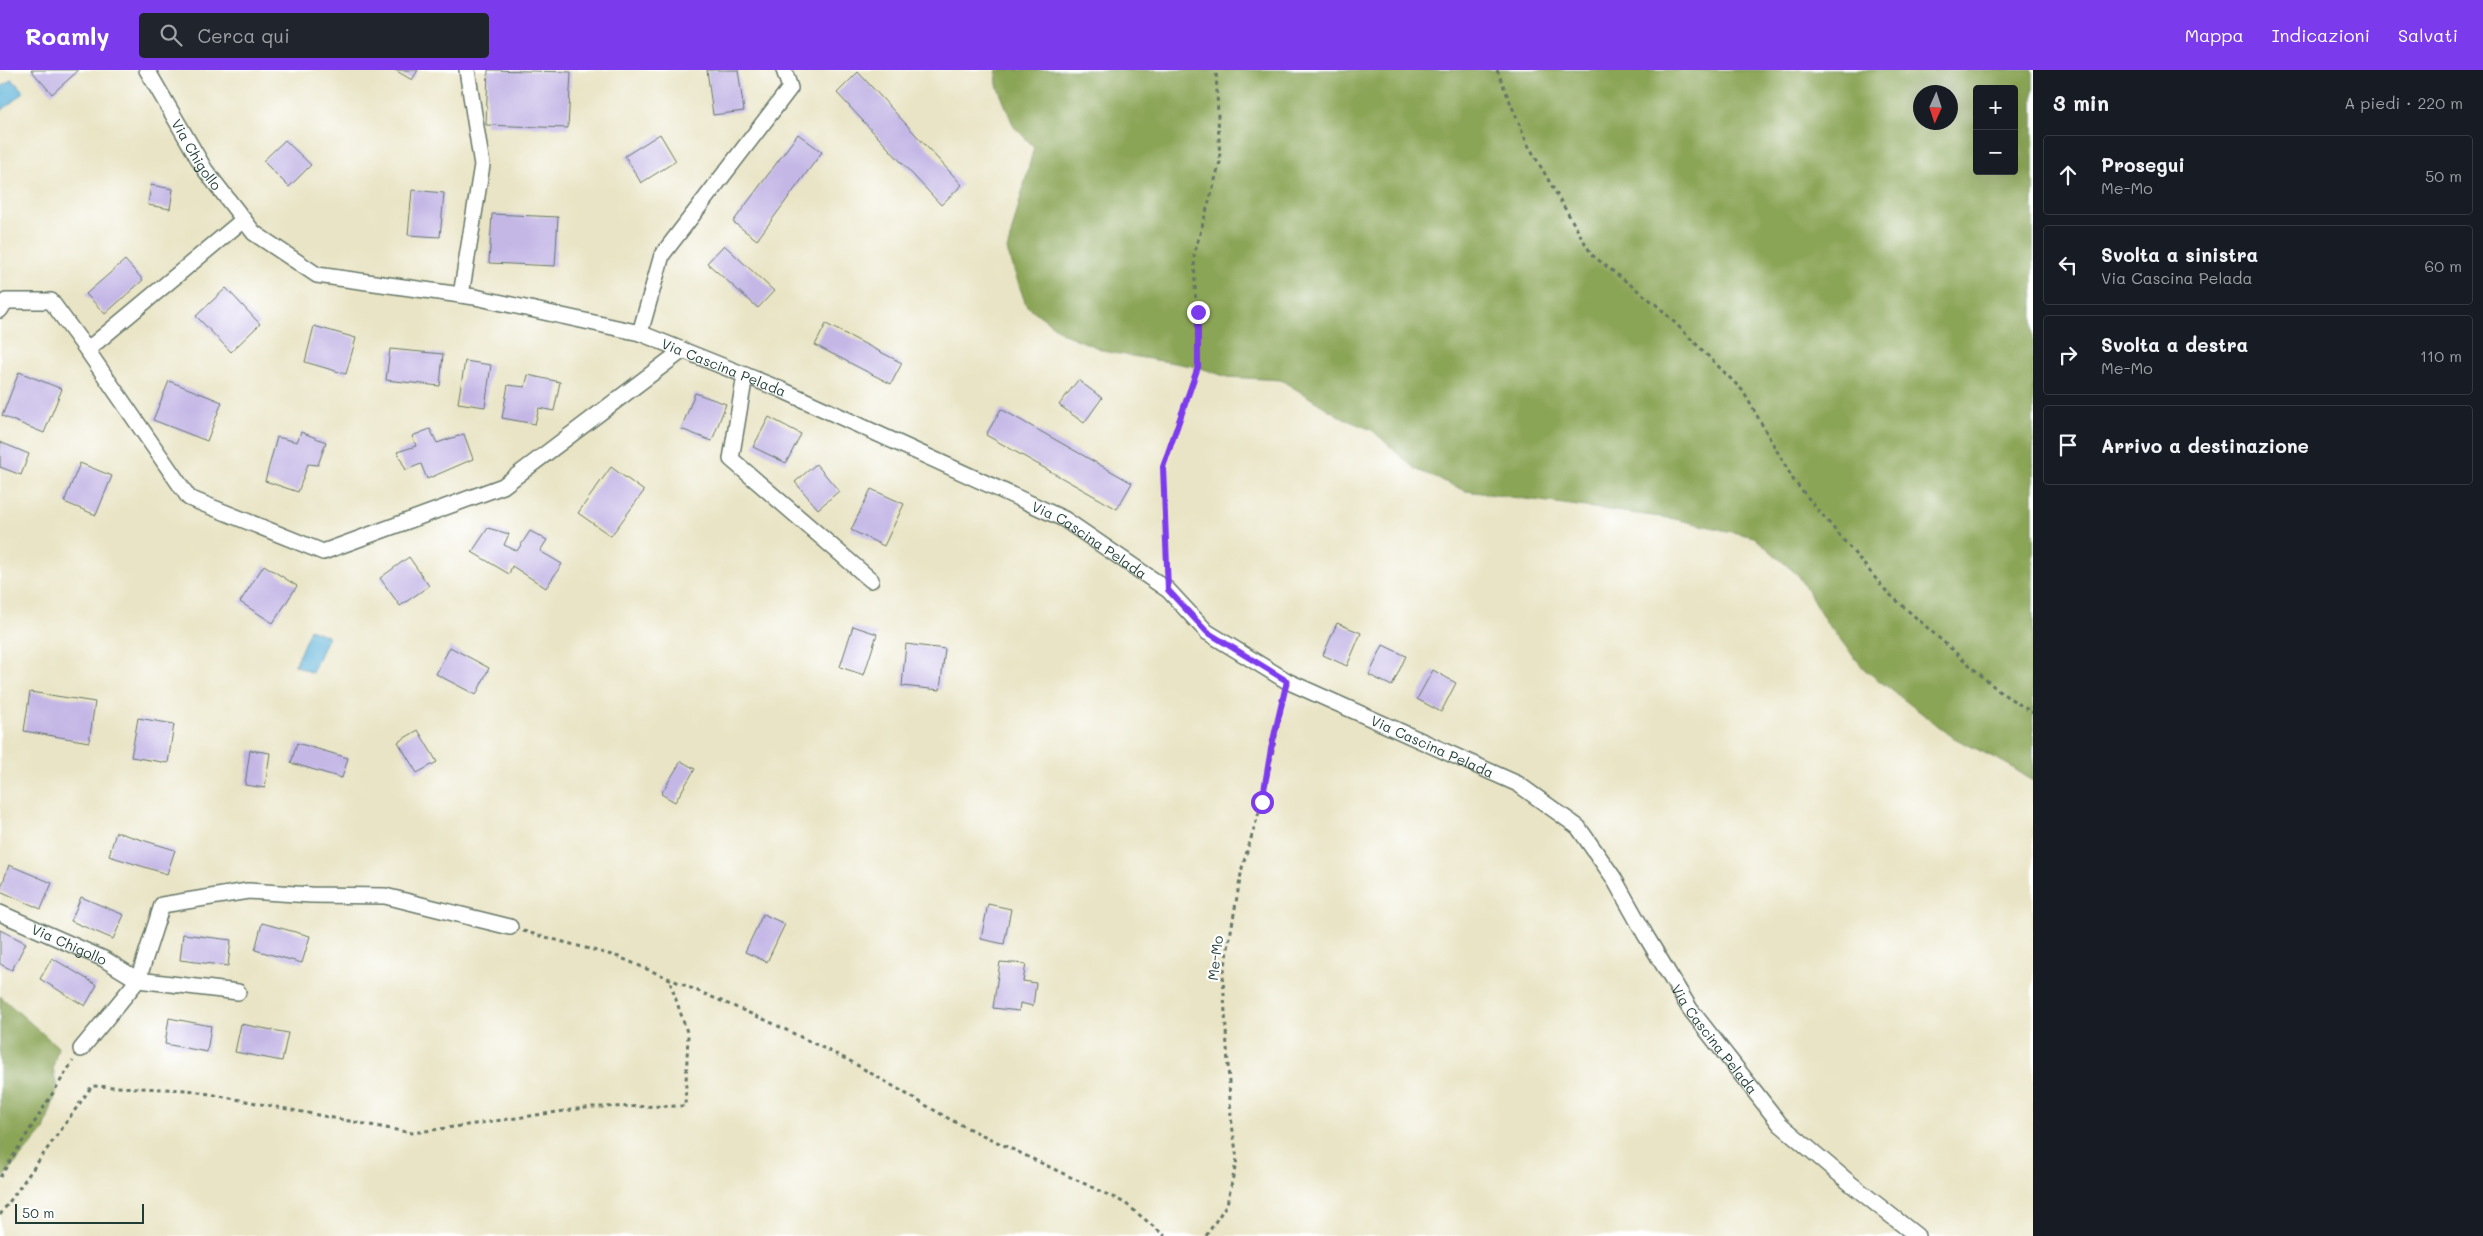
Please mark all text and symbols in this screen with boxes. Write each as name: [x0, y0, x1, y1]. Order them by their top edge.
search box: [139, 13, 489, 58]
text: Roamly: [25, 20, 109, 51]
icon: search: [157, 21, 185, 49]
text: Cerca qui: [197, 23, 290, 48]
text: Mappa: [2185, 23, 2244, 47]
text: Indicazioni: [2272, 23, 2370, 47]
text: Salvati: [2398, 23, 2458, 47]
north arrow: [1913, 85, 1958, 130]
map controls: [1973, 85, 2018, 175]
button: +: [1973, 85, 2018, 130]
text: 3 min: [2053, 89, 2109, 116]
text: A piedi · 220 m: [2344, 92, 2463, 113]
street label: Via Chigollo: [168, 115, 226, 194]
button: −: [1973, 130, 2018, 175]
text: Prosegui: [2101, 152, 2185, 177]
icon: ahead: [2054, 161, 2082, 189]
text: 50 m: [2425, 165, 2462, 186]
text: Me-Mo: [2101, 177, 2153, 198]
text: Svolta a sinistra: [2101, 242, 2258, 267]
icon: left: [2054, 251, 2082, 279]
text: 60 m: [2425, 255, 2462, 276]
text: Via Cascina Pelada: [2101, 267, 2252, 288]
route end: [1187, 301, 1210, 324]
text: Svolta a destra: [2101, 332, 2248, 357]
street label: Via Cascina Pelada: [659, 333, 789, 400]
icon: right: [2054, 341, 2082, 369]
text: 110 m: [2420, 345, 2462, 366]
text: Me-Mo: [2101, 357, 2153, 378]
icon: arrive: [2054, 431, 2082, 459]
text: Arrivo a destinazione: [2101, 433, 2309, 458]
street label: Via Cascina Pelada: [1029, 496, 1151, 582]
street label: Via Cascina Pelada: [1368, 710, 1497, 782]
route start: [1251, 791, 1274, 814]
street label: Via Chigollo: [29, 919, 110, 969]
street label: Me-Mo: [1203, 934, 1227, 982]
street label: Via Cascina Pelada: [1668, 980, 1762, 1098]
scale bar: [15, 1201, 144, 1224]
text: 50 m: [22, 1203, 54, 1222]

